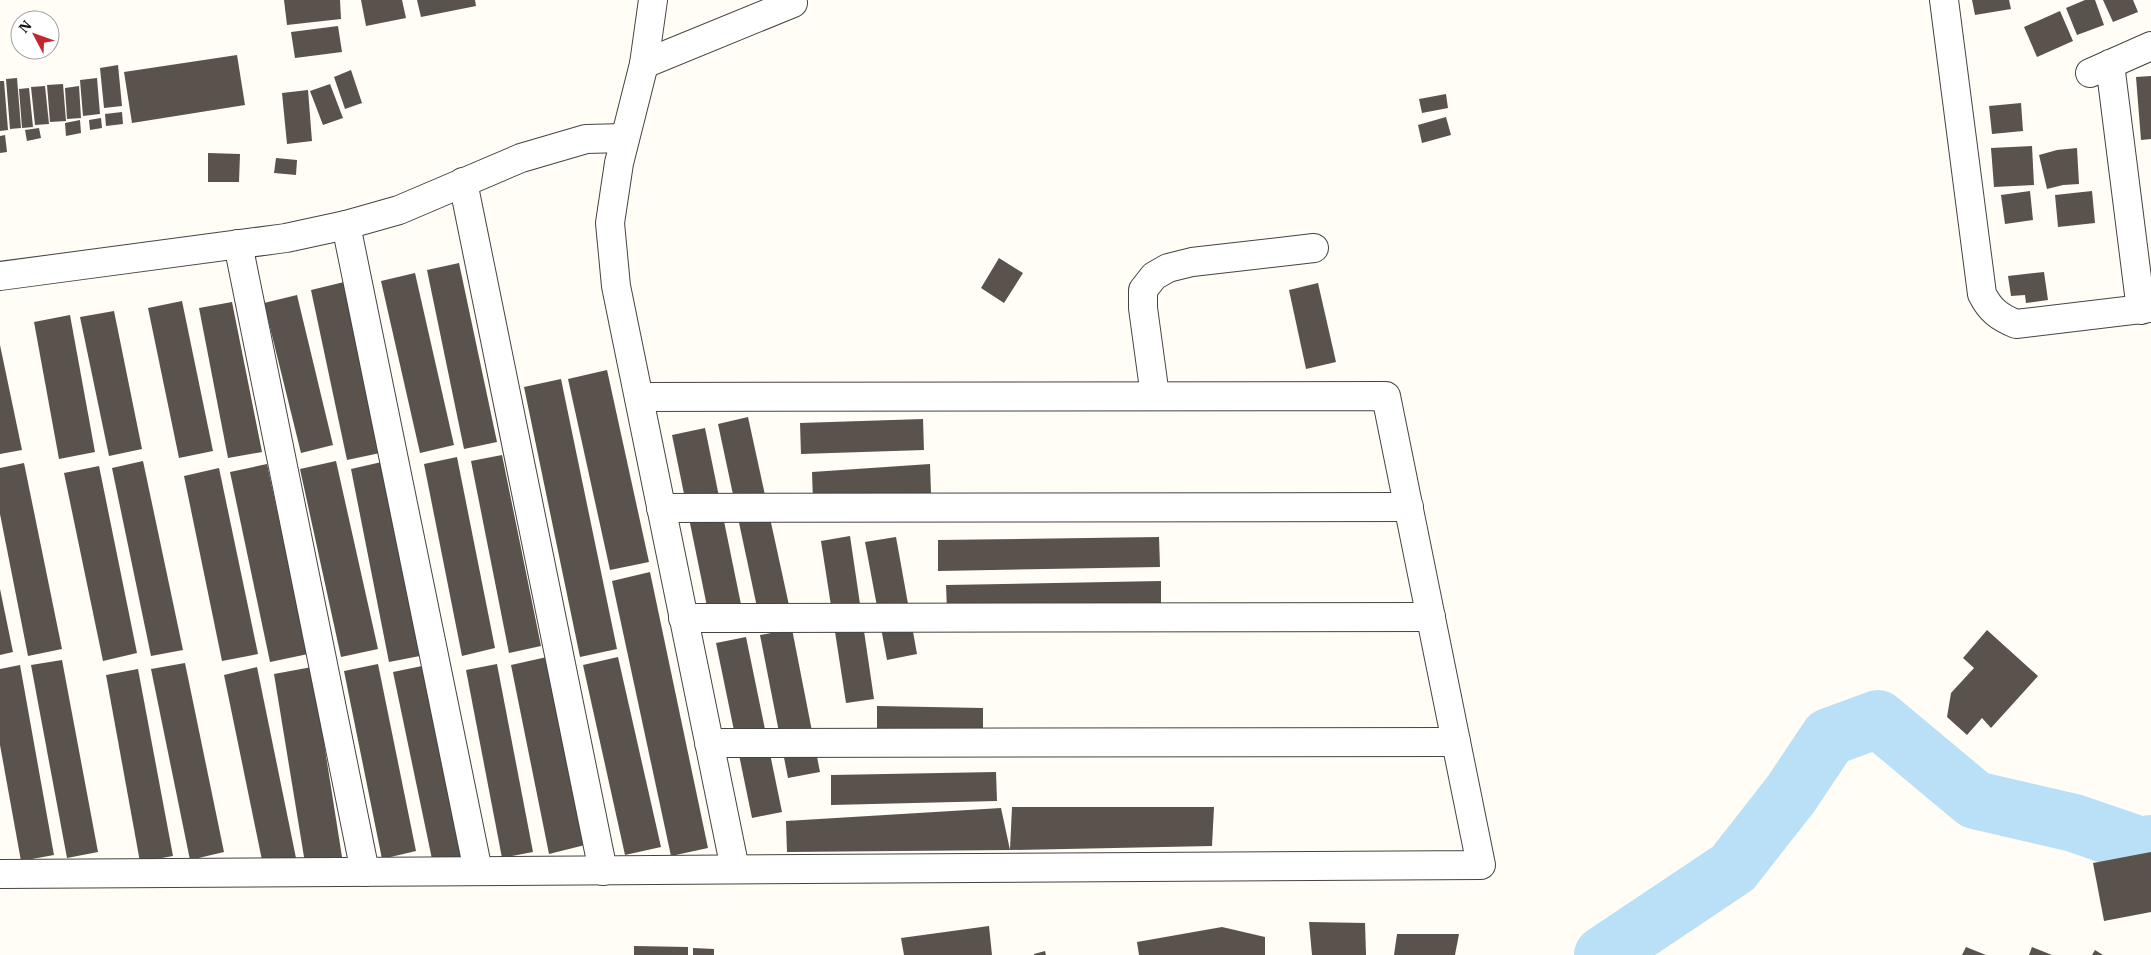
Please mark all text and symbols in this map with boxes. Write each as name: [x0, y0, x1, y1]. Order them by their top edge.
north arrow: [10, 10, 60, 60]
text: N: [15, 16, 36, 37]

